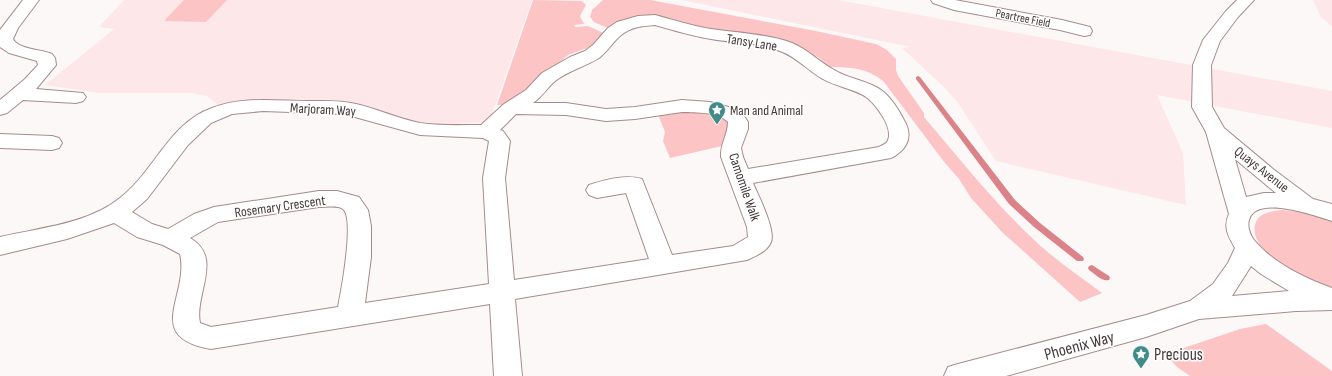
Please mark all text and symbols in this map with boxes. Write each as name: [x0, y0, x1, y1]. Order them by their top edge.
street label: Peartree Field: [994, 6, 1052, 31]
street label: Tansy Lane: [725, 30, 778, 55]
street label: Marjoram Way: [290, 99, 357, 120]
place icon: Man and Animal: [707, 100, 727, 125]
place label: Man and Animal: [730, 102, 803, 119]
street label: Quays Avenue: [1231, 143, 1293, 196]
street label: Camomile Walk: [725, 151, 764, 224]
street label: Rosemary Crescent: [234, 192, 327, 221]
street label: Phoenix Way: [1042, 327, 1117, 365]
place icon: Precious: [1131, 344, 1151, 369]
place label: Precious: [1154, 345, 1203, 365]

